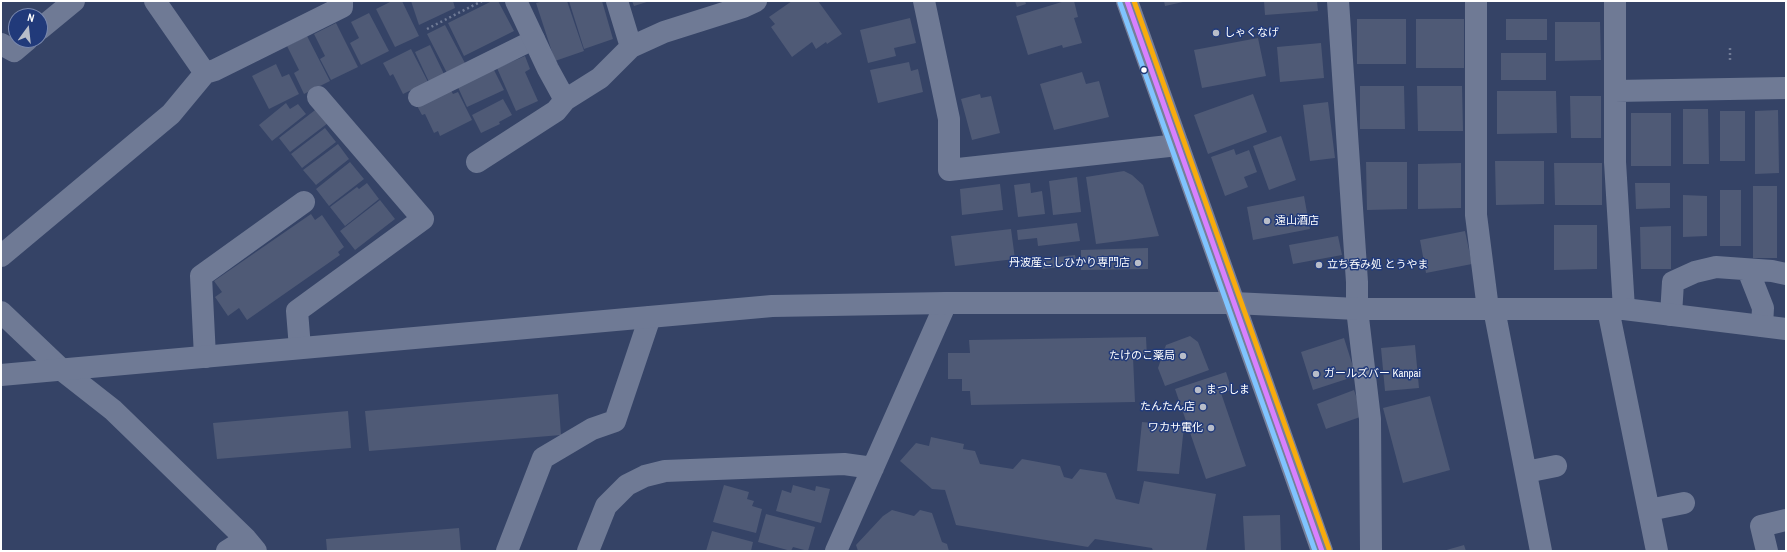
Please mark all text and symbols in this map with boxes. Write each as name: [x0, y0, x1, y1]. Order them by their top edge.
north arrow: [8, 8, 48, 48]
text: N: [26, 10, 36, 25]
place label: しゃくなげ: [1224, 26, 1279, 40]
marker: しゃくなげ: [1211, 28, 1221, 38]
unlabelled marker: [1139, 65, 1149, 75]
place label: 遠山酒店: [1275, 214, 1319, 228]
marker: 遠山酒店: [1262, 216, 1272, 226]
place label: 丹波産こしひかり専門店: [1009, 256, 1130, 270]
marker: 丹波産こしひかり専門店: [1133, 258, 1143, 268]
place label: 立ち呑み処 とうやま: [1327, 258, 1429, 272]
marker: 立ち呑み処 とうやま: [1314, 260, 1324, 270]
place label: たけのこ薬局: [1109, 349, 1175, 363]
marker: たけのこ薬局: [1178, 351, 1188, 361]
place label: ガールズバー Kanpai: [1324, 367, 1421, 381]
marker: ガールズバー Kanpai: [1311, 369, 1321, 379]
place label: まつしま: [1206, 383, 1250, 397]
marker: まつしま: [1193, 385, 1203, 395]
place label: たんたん店: [1140, 400, 1195, 414]
marker: たんたん店: [1198, 402, 1208, 412]
place label: ワカサ電化: [1148, 421, 1203, 435]
marker: ワカサ電化: [1206, 423, 1216, 433]

